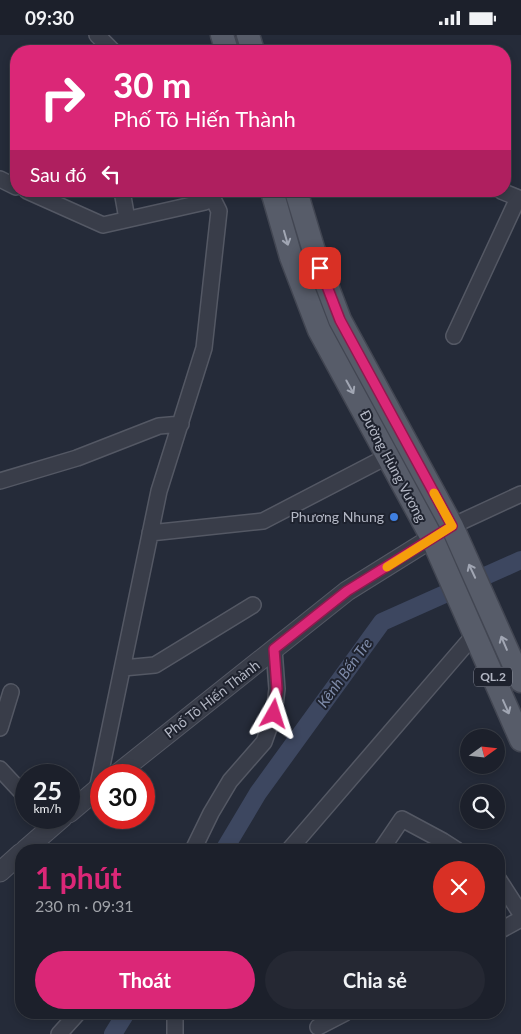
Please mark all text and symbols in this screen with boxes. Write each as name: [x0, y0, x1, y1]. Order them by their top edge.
text: 09:30: [25, 6, 74, 29]
text: 30 m: [113, 63, 191, 105]
icon: right: [30, 65, 95, 130]
text: Phố Tô Hiến Thành: [113, 105, 296, 132]
icon: left: [97, 160, 125, 188]
text: Sau đó: [30, 163, 87, 186]
one-way arrow: [281, 230, 291, 246]
pin: [299, 247, 341, 289]
icon: arrive: [306, 254, 334, 282]
one-way arrow: [346, 379, 356, 393]
street label: Đường Hùng Vương: [357, 407, 430, 525]
place label: Phương Nhung: [290, 508, 384, 525]
marker: Phương Nhung: [388, 511, 400, 523]
one-way arrow: [467, 564, 477, 579]
water label: Kênh Bến Tre: [313, 634, 375, 711]
one-way arrow: [499, 636, 509, 651]
street label: Phố Tô Hiến Thành: [161, 656, 263, 741]
road number: QL.2: [474, 667, 512, 687]
position arrow: [247, 687, 299, 739]
one-way arrow: [502, 699, 512, 714]
north arrow: [460, 729, 505, 774]
map controls: [460, 729, 505, 829]
speed limit sign: 30: [90, 764, 155, 829]
text: 25: [33, 775, 62, 805]
button: search: [460, 784, 505, 829]
text: km/h: [33, 801, 62, 816]
text: 1 phút: [35, 859, 122, 895]
button: close: [433, 861, 485, 913]
text: 230 m · 09:31: [35, 896, 134, 915]
button: Thoát: [35, 951, 255, 1009]
button: Chia sẻ: [265, 951, 485, 1009]

